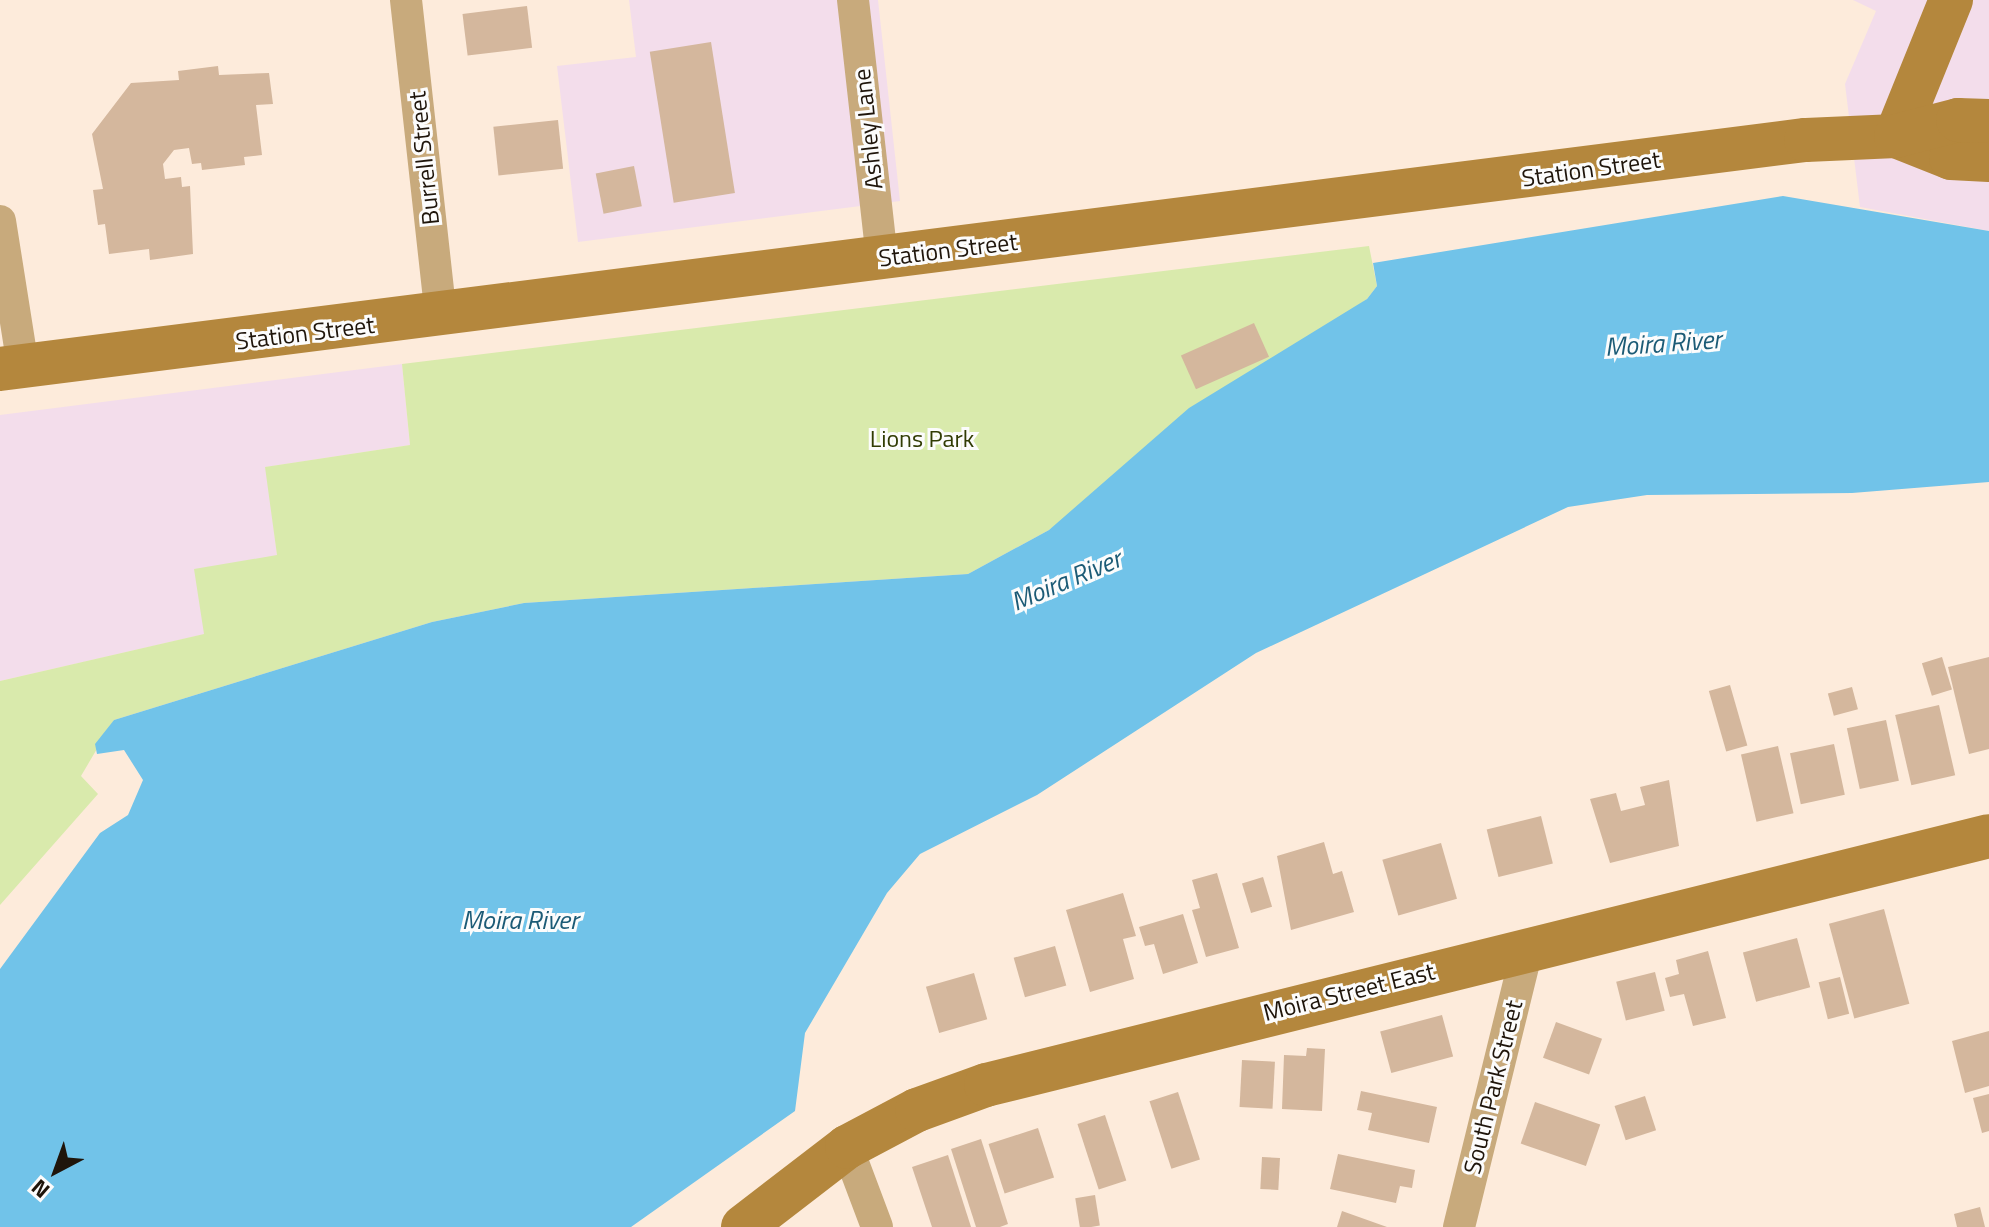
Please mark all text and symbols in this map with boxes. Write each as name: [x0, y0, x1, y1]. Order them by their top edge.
street label: Ashley Lane: [847, 67, 889, 191]
street label: Burrell Street: [403, 90, 445, 226]
street label: Station Street: [1520, 145, 1662, 193]
street label: Station Street: [877, 227, 1019, 273]
street label: Station Street: [234, 310, 376, 356]
water label: Moira River: [1604, 323, 1722, 363]
park label: Lions Park: [870, 425, 974, 453]
water label: Moira River: [1006, 543, 1126, 617]
water label: Moira River: [462, 904, 578, 936]
street label: Moira Street East: [1260, 957, 1438, 1027]
street label: South Park Street: [1457, 997, 1529, 1177]
north arrow: [16, 1131, 96, 1211]
text: N: [23, 1171, 57, 1207]

